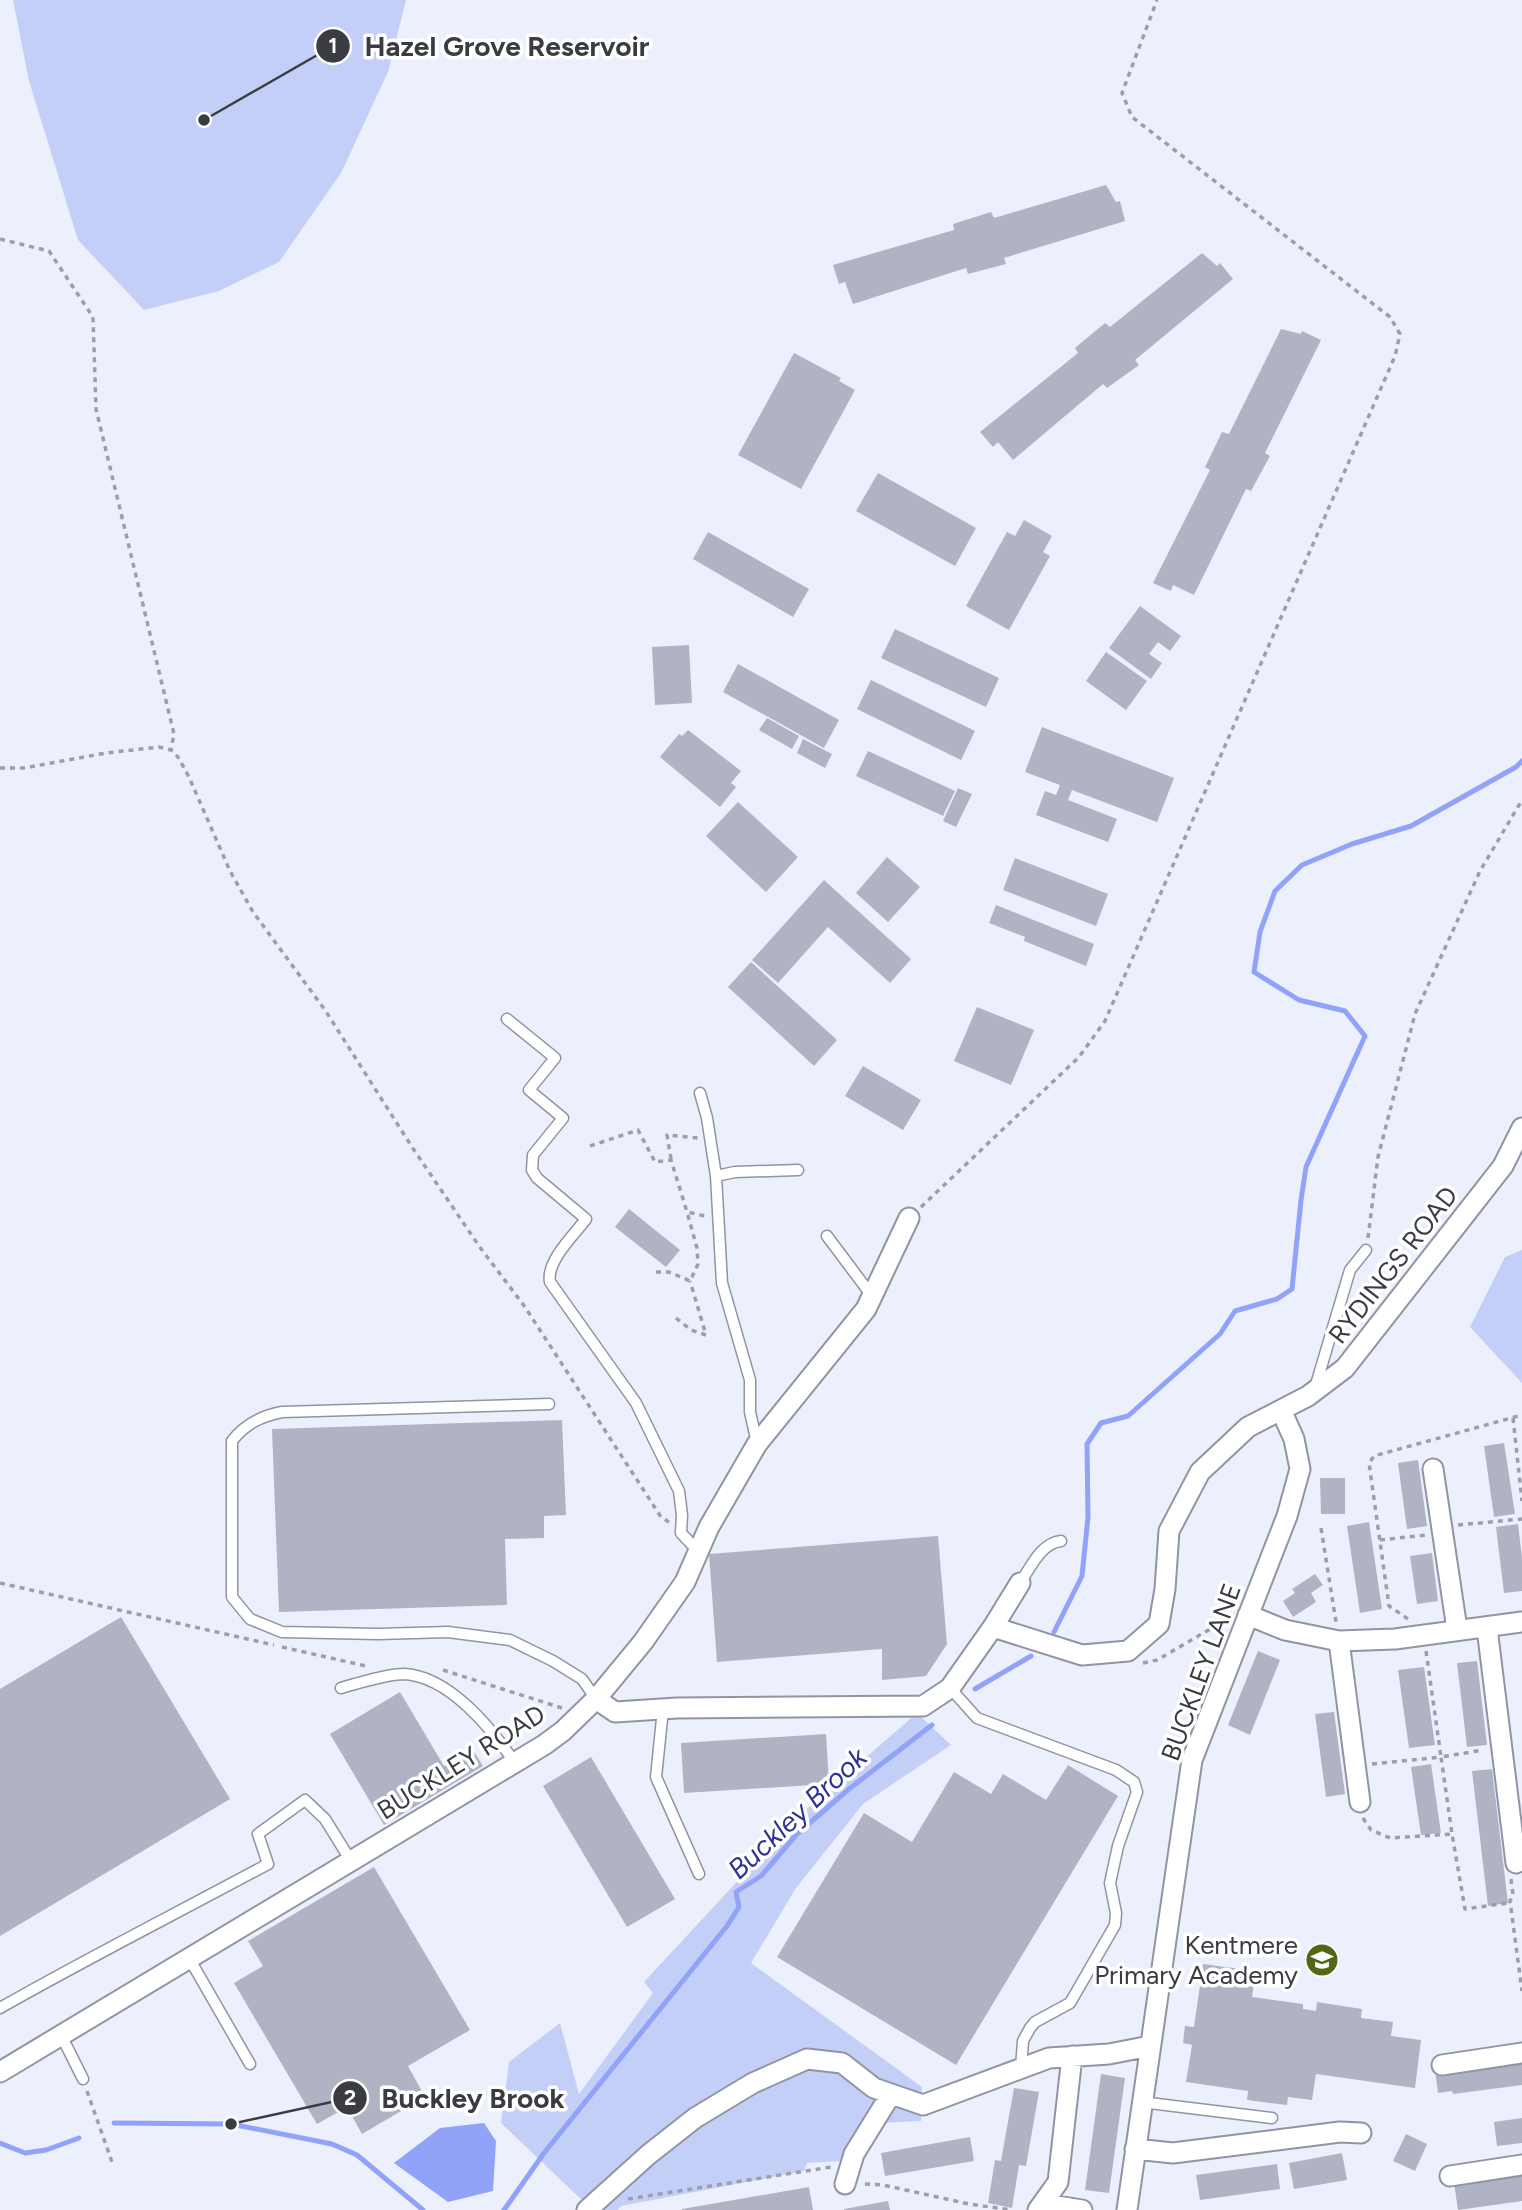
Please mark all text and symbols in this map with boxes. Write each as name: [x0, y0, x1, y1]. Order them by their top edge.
callout: Hazel Grove Reservoir: [316, 22, 663, 71]
text: Hazel Grove Reservoir: [365, 29, 650, 63]
text: 1: [329, 33, 337, 58]
street label: RYDINGS ROAD: [1322, 1180, 1464, 1350]
street label: BUCKLEY LANE: [1154, 1579, 1248, 1765]
street label: BUCKLEY ROAD: [371, 1698, 551, 1826]
water label: Buckley Brook: [721, 1739, 875, 1886]
place label: Kentmere Primary Academy: [1094, 1929, 1298, 1991]
school or university icon: Kentmere Primary Academy: [1303, 1941, 1341, 1979]
callout: Buckley Brook: [332, 2074, 579, 2123]
text: Buckley Brook: [381, 2081, 565, 2115]
text: 2: [344, 2085, 356, 2110]

